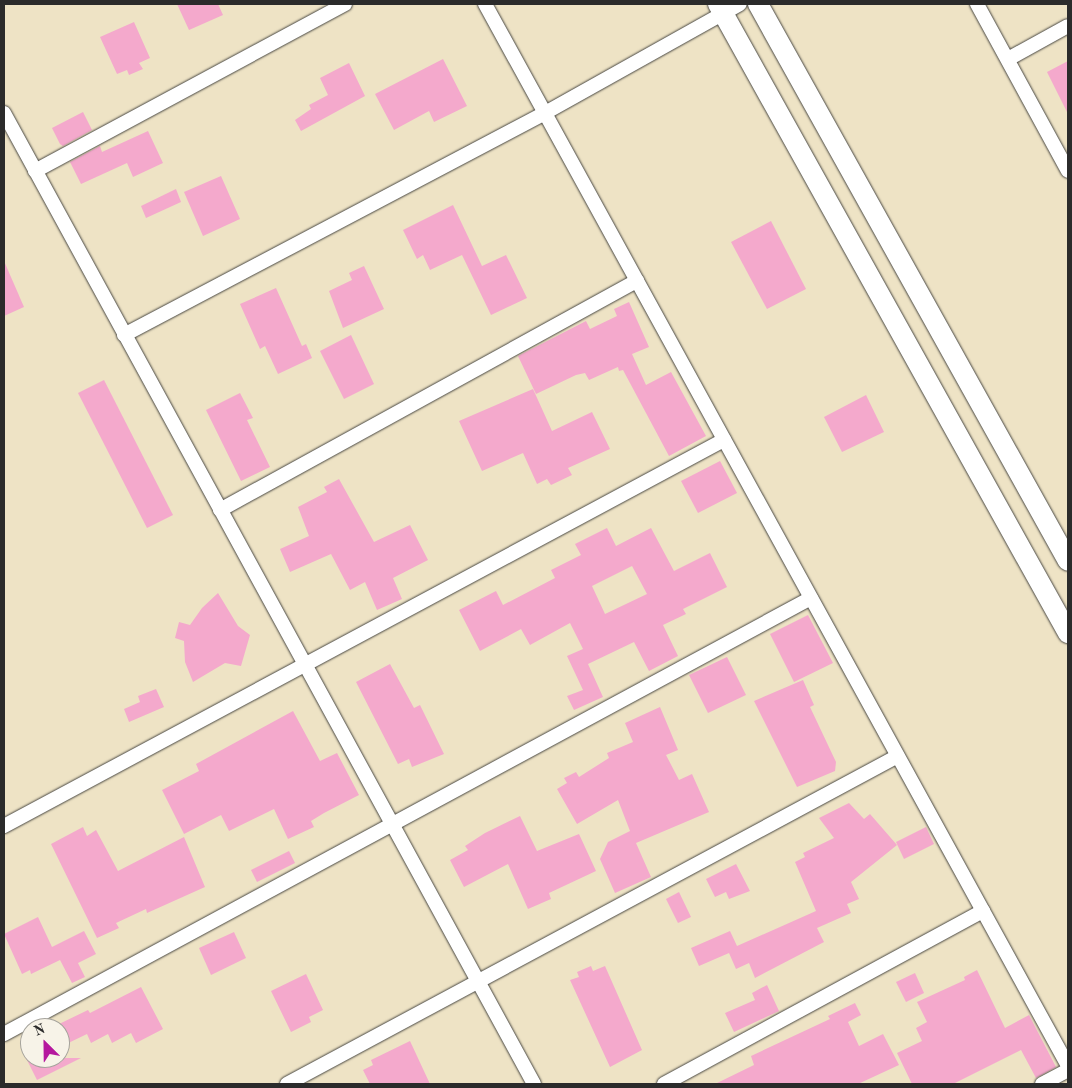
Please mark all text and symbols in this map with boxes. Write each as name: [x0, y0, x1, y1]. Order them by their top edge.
north arrow: [20, 1018, 70, 1068]
text: N: [32, 1022, 47, 1039]

